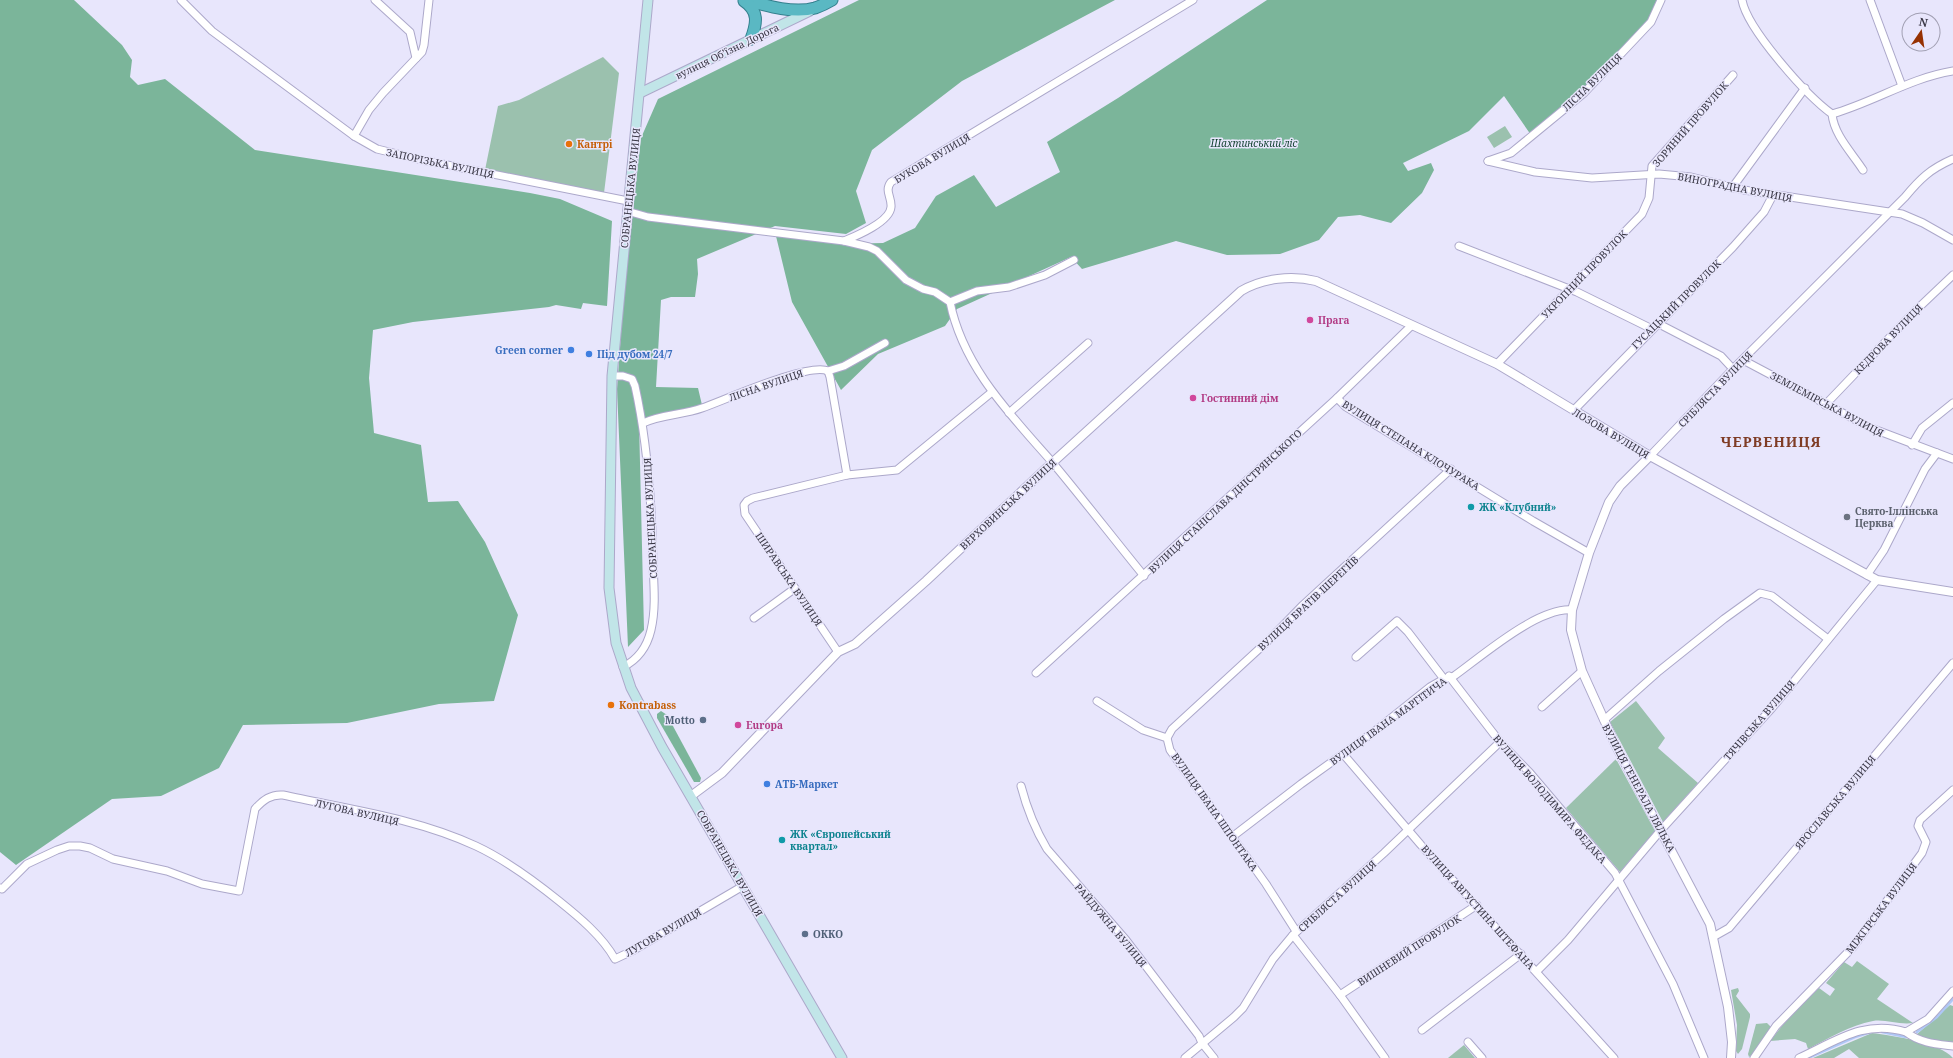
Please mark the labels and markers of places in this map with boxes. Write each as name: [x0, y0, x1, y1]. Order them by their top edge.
place label: Кантрі: [577, 137, 613, 151]
marker: Кантрі: [564, 139, 574, 149]
place label: Прага: [1318, 313, 1349, 327]
marker: Прага: [1305, 315, 1315, 325]
place label: Green corner: [495, 343, 564, 357]
marker: Green corner: [566, 345, 576, 355]
place label: Під дубом 24/7: [597, 347, 673, 361]
marker: Під дубом 24/7: [584, 349, 594, 359]
place label: Гостинний дім: [1201, 391, 1279, 405]
marker: Гостинний дім: [1188, 393, 1198, 403]
place label: ЖК «Клубний»: [1479, 500, 1556, 514]
marker: ЖК «Клубний»: [1466, 502, 1476, 512]
place label: Свято-Іллінська Церква: [1855, 504, 1938, 530]
marker: Свято-Іллінська Церква: [1842, 512, 1852, 522]
place label: Kontrabass: [619, 698, 676, 712]
marker: Kontrabass: [606, 700, 616, 710]
place label: Motto: [665, 713, 695, 727]
marker: Motto: [698, 715, 708, 725]
place label: Europa: [746, 718, 783, 732]
marker: Europa: [733, 720, 743, 730]
place label: АТБ-Маркет: [775, 777, 839, 791]
marker: АТБ-Маркет: [762, 779, 772, 789]
place label: ЖК «Європейський квартал»: [790, 827, 891, 853]
marker: ЖК «Європейський квартал»: [777, 835, 787, 845]
place label: ОККО: [813, 927, 843, 941]
marker: ОККО: [800, 929, 810, 939]

